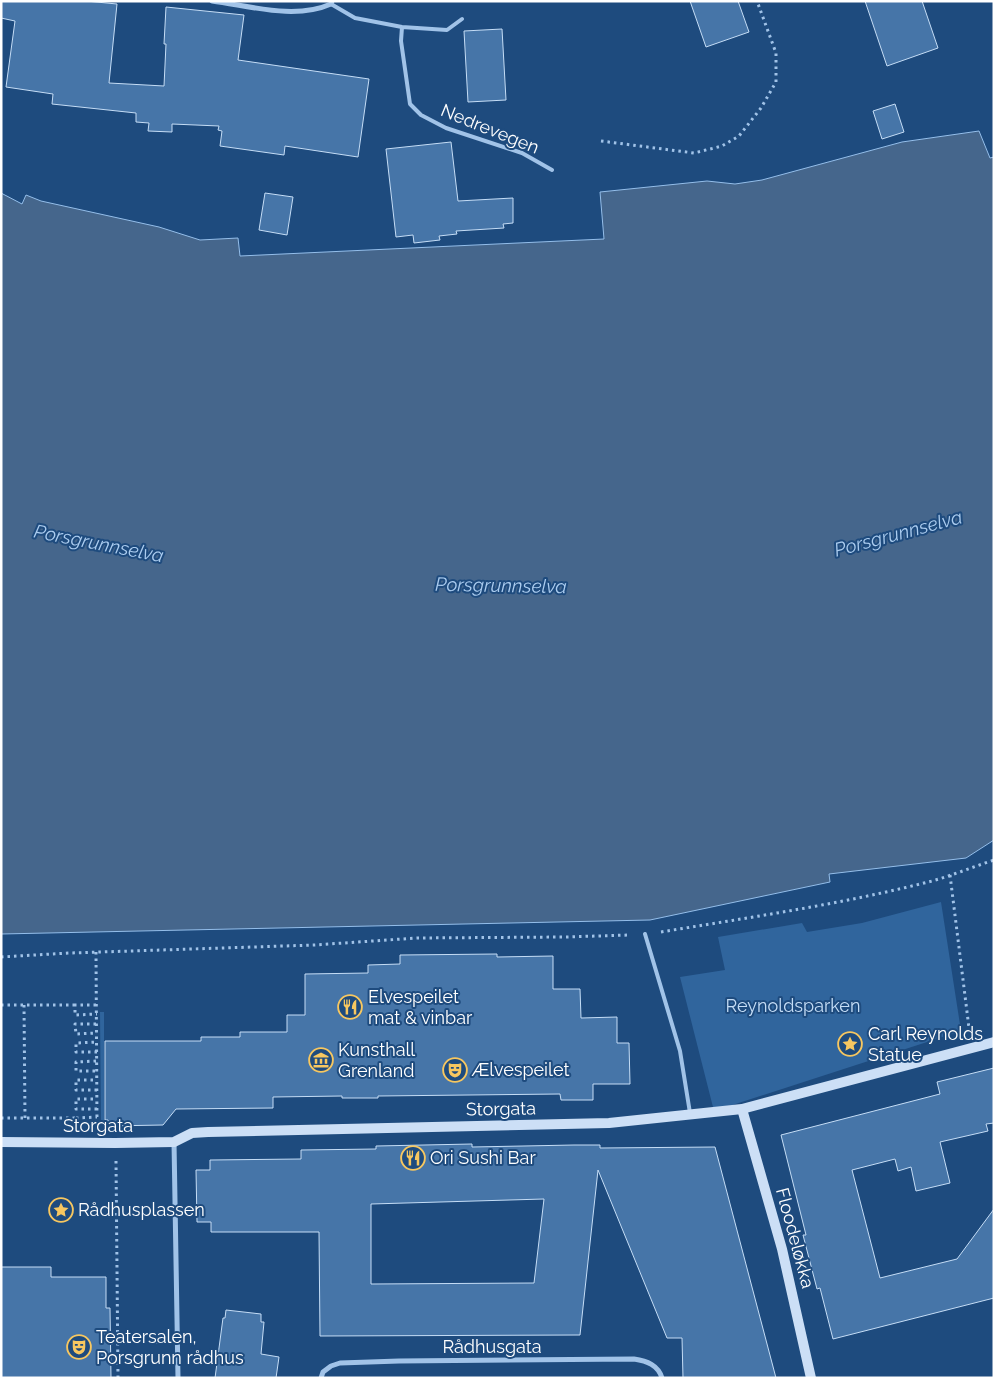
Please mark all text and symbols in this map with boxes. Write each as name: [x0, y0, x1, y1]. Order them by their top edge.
street label: Nedrevegen: [438, 99, 542, 158]
water label: Porsgrunnselva: [832, 505, 964, 561]
water label: Porsgrunnselva: [32, 520, 166, 566]
water label: Porsgrunnselva: [435, 573, 567, 597]
place label: Elvespeilet mat & vinbar: [368, 986, 473, 1028]
restaurant icon: Elvespeilet mat & vinbar: [337, 994, 363, 1020]
park label: Reynoldsparken: [726, 995, 860, 1016]
place label: Carl Reynolds Statue: [868, 1023, 983, 1065]
place icon: Carl Reynolds Statue: [837, 1031, 863, 1057]
place label: Kunsthall Grenland: [338, 1039, 415, 1081]
museum icon: Kunsthall Grenland: [308, 1047, 334, 1073]
theatre icon: Ælvespeilet: [442, 1057, 468, 1083]
place label: Ælvespeilet: [471, 1059, 569, 1080]
street label: Storgata: [466, 1097, 536, 1120]
street label: Storgata: [63, 1115, 133, 1136]
restaurant icon: Ori Sushi Bar: [400, 1145, 426, 1171]
place label: Ori Sushi Bar: [430, 1147, 536, 1168]
street label: Floodeløkka: [772, 1185, 819, 1290]
place icon: Rådhusplassen: [48, 1197, 74, 1223]
place label: Rådhusplassen: [78, 1199, 205, 1220]
place label: Teatersalen, Porsgrunn rådhus: [96, 1326, 244, 1368]
theatre icon: Teatersalen, Porsgrunn rådhus: [66, 1334, 92, 1360]
street label: Rådhusgata: [442, 1336, 542, 1357]

